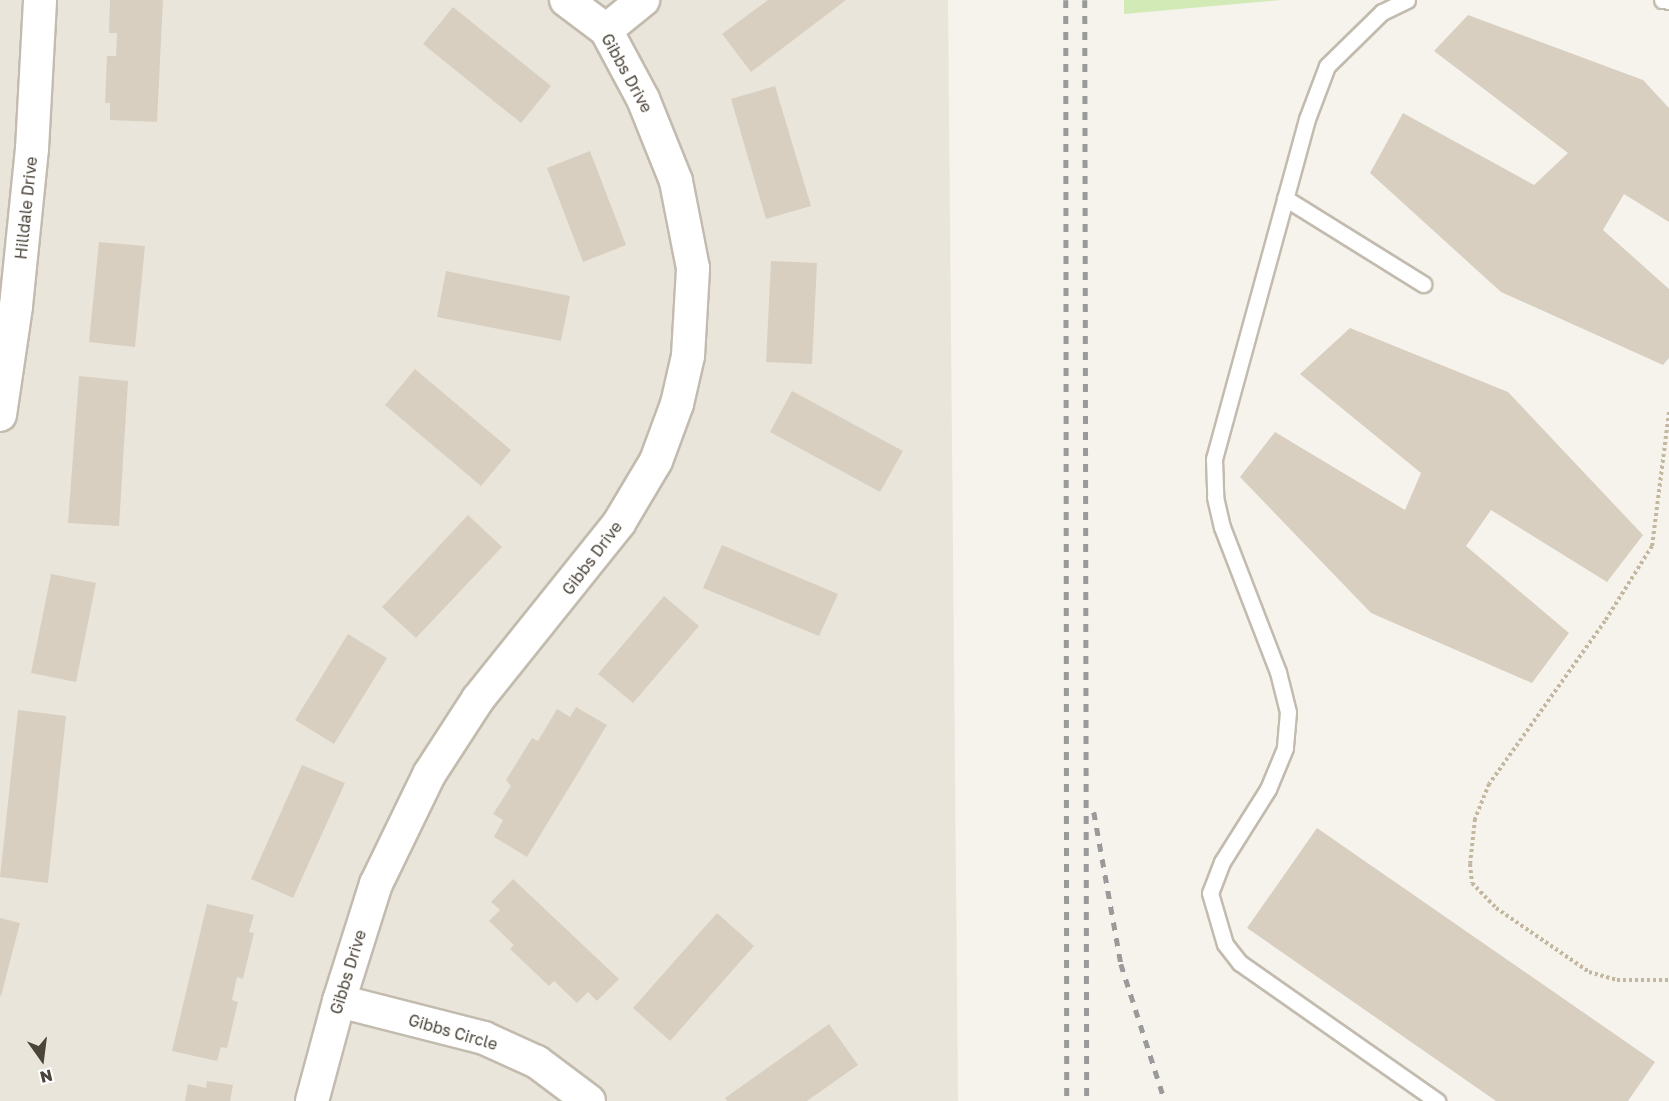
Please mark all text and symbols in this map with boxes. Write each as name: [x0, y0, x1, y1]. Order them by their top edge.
street label: Gibbs Drive: [597, 30, 657, 116]
street label: Hilldale Drive: [11, 156, 41, 260]
street label: Gibbs Drive: [558, 517, 626, 599]
street label: Gibbs Drive: [326, 927, 370, 1017]
street label: Gibbs Circle: [406, 1010, 500, 1054]
north arrow: [12, 1029, 72, 1089]
text: N: [38, 1065, 55, 1088]

